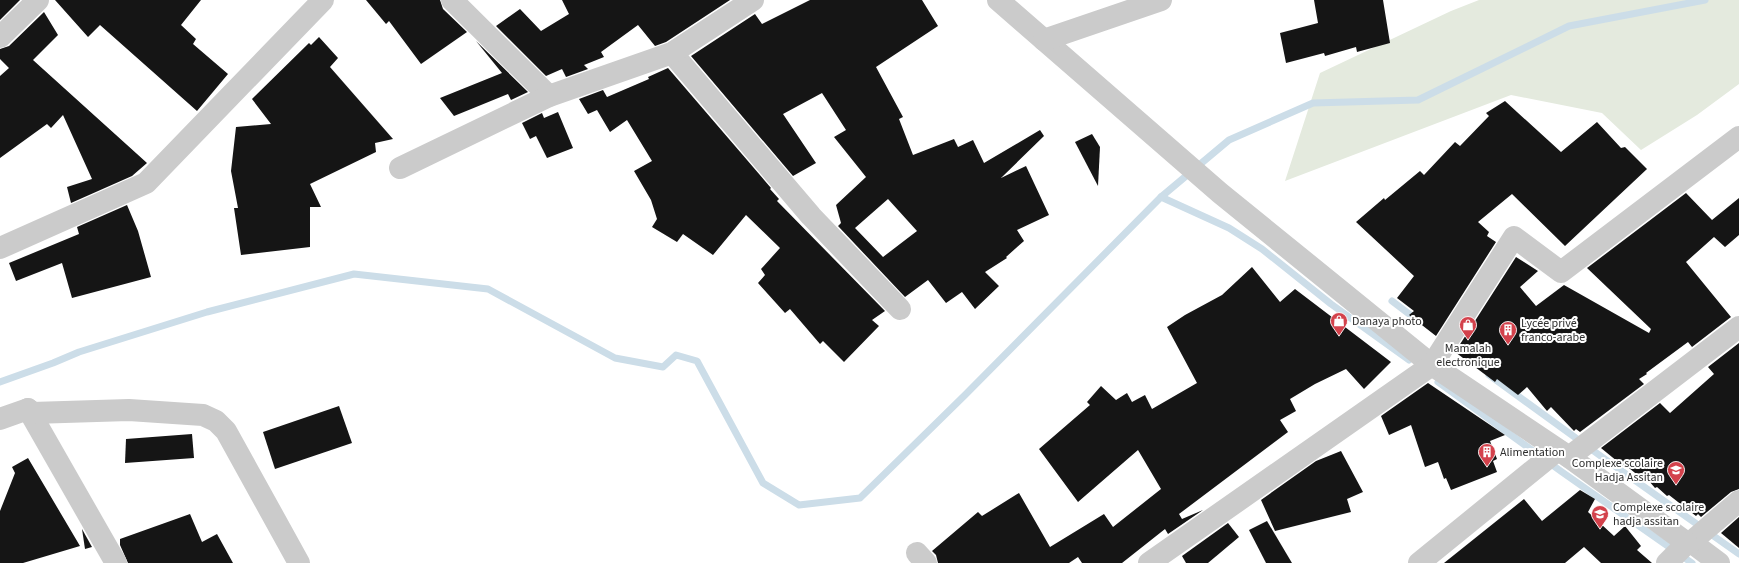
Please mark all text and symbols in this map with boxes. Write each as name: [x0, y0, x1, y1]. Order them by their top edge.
shop icon: Danaya photo: [1329, 311, 1349, 336]
place label: Danaya photo: [1352, 313, 1422, 330]
shop icon: Mamalah electronique: [1458, 315, 1478, 340]
place label: Lycée privé franco-arabe: [1521, 315, 1585, 346]
building icon: Lycée privé franco-arabe: [1498, 320, 1518, 345]
place label: Mamalah electronique: [1436, 340, 1500, 371]
building icon: Alimentation: [1477, 442, 1497, 467]
place label: Alimentation: [1500, 444, 1565, 461]
place label: Complexe scolaire Hadja Assitan: [1572, 455, 1663, 486]
school or university icon: Complexe scolaire Hadja Assitan: [1666, 460, 1686, 485]
place label: Complexe scolaire hadja assitan: [1613, 499, 1704, 530]
school or university icon: Complexe scolaire hadja assitan: [1590, 504, 1610, 529]

